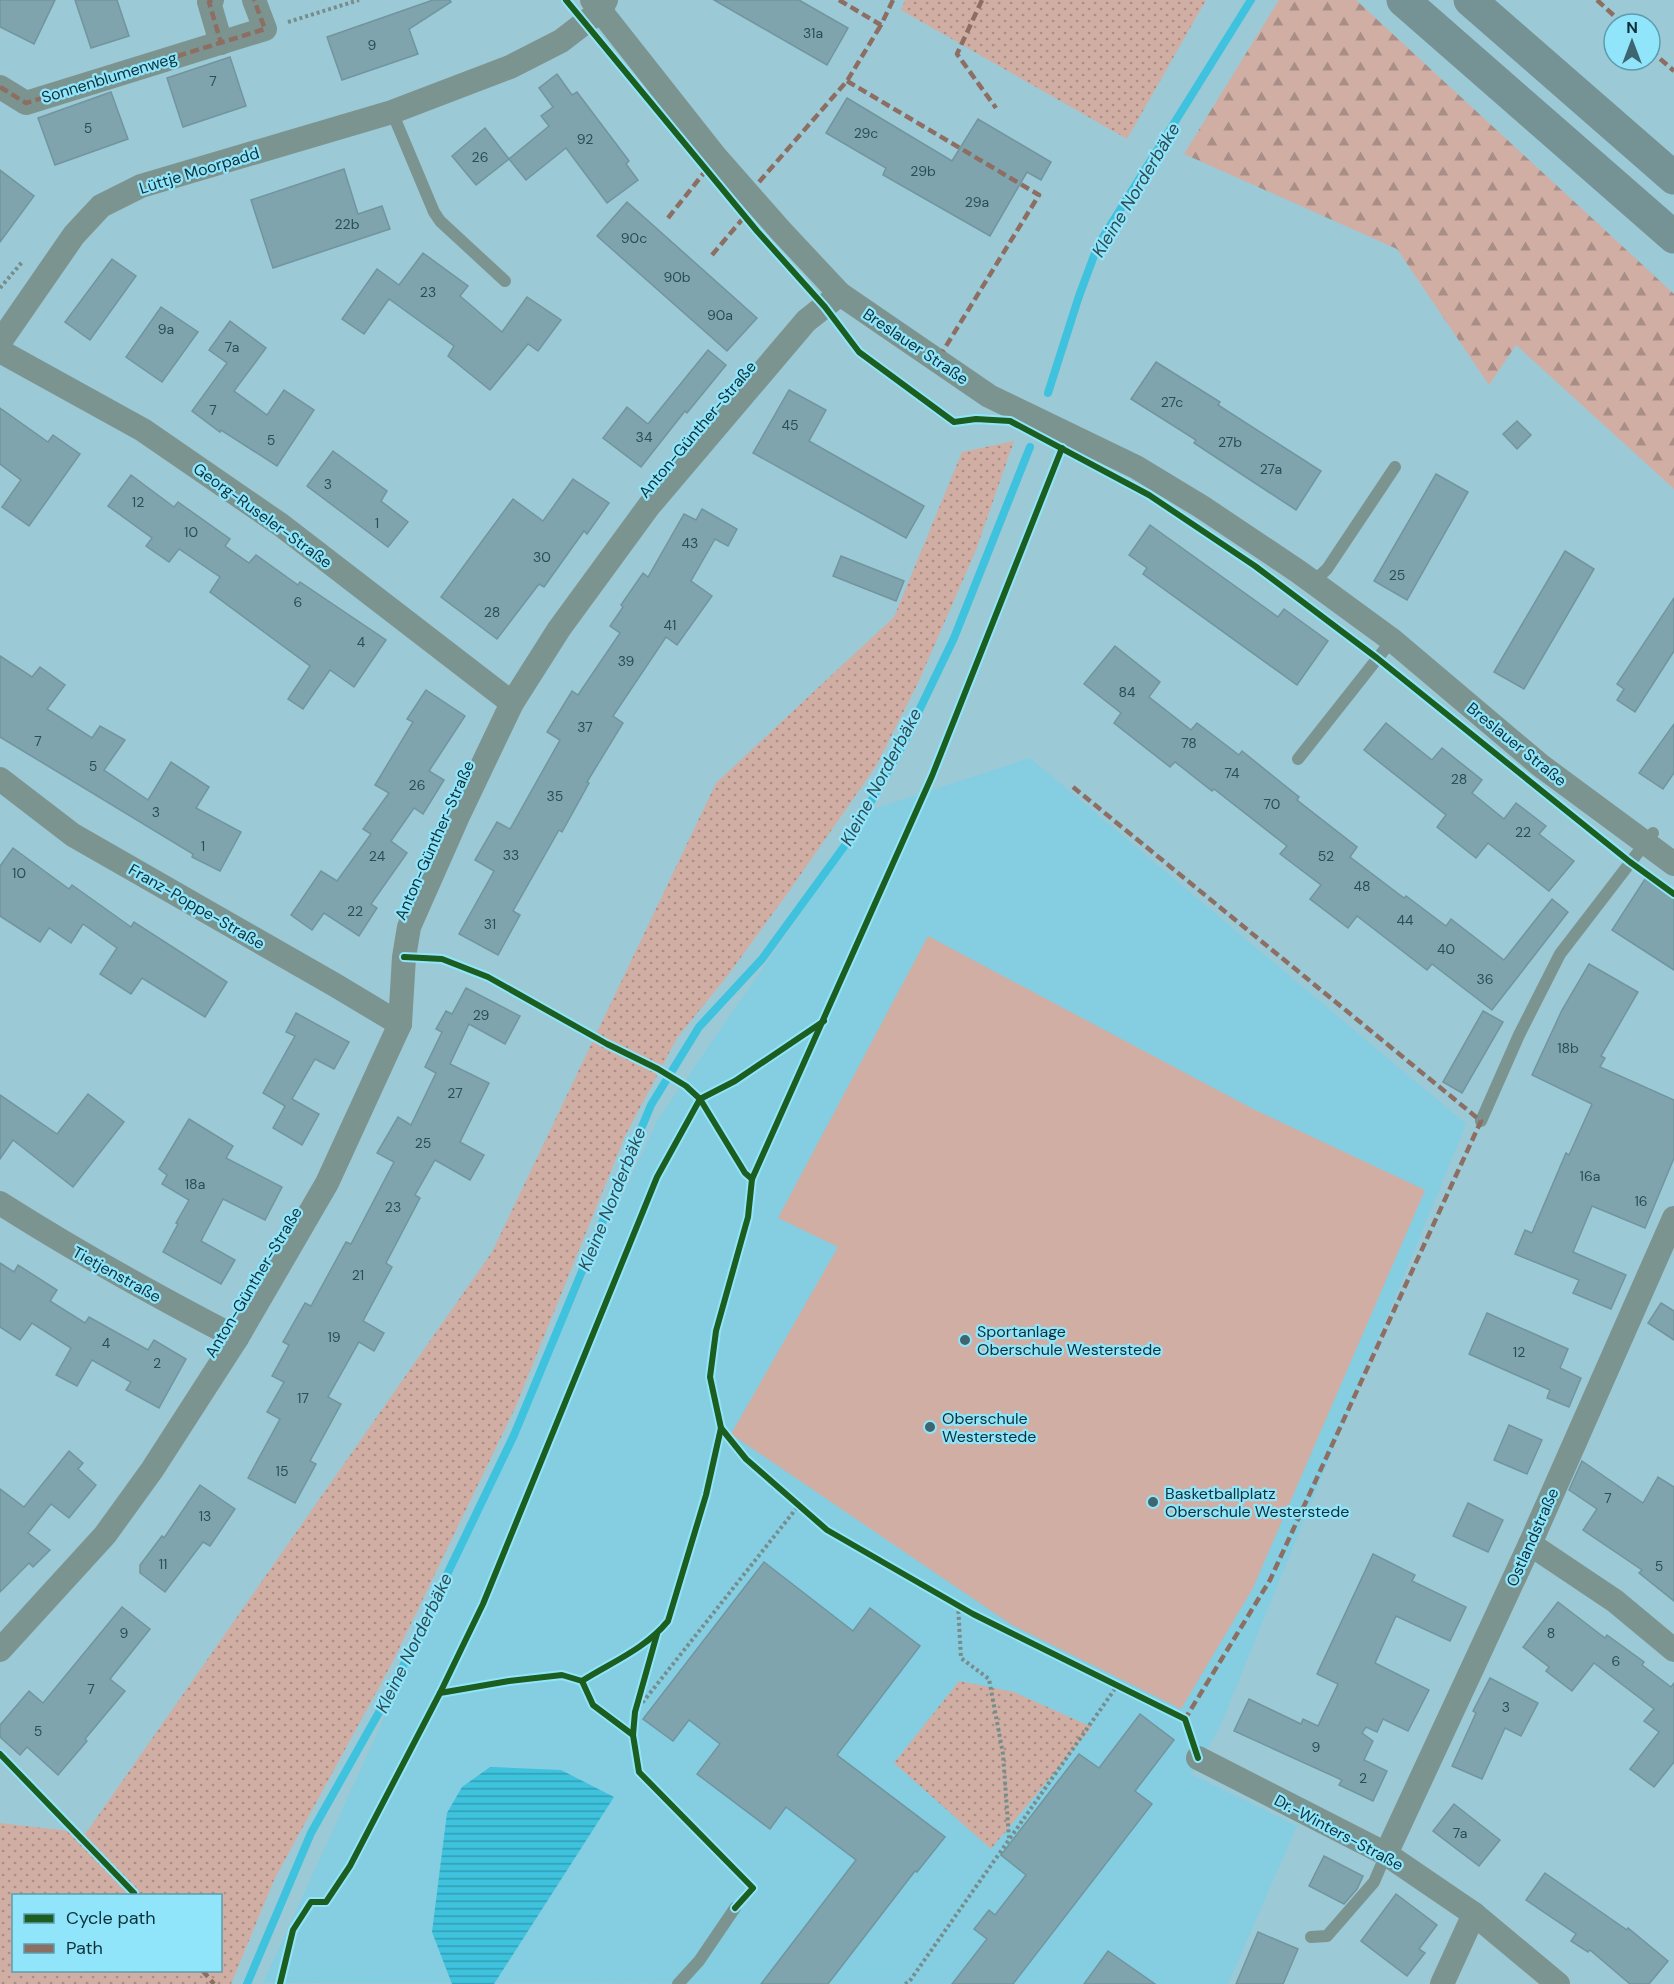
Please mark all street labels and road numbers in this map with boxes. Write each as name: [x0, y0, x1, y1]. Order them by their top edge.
street label: Sonnenblumenweg: [39, 47, 179, 108]
street label: Lüttje Moorpadd: [137, 142, 262, 199]
street label: Breslauer Straße: [859, 303, 972, 389]
street label: Anton-Günther-Straße: [634, 357, 761, 502]
street label: Georg-Ruseler-Straße: [189, 458, 336, 573]
street label: Breslauer Straße: [1462, 698, 1571, 791]
street label: Anton-Günther-Straße: [390, 757, 479, 923]
street label: Franz-Poppe-Straße: [125, 859, 269, 954]
street label: Anton-Günther-Straße: [200, 1203, 307, 1362]
street label: Tietjenstraße: [69, 1241, 165, 1307]
street label: Ostlandstraße: [1501, 1485, 1564, 1590]
street label: Dr.-Winters-Straße: [1271, 1790, 1407, 1875]

